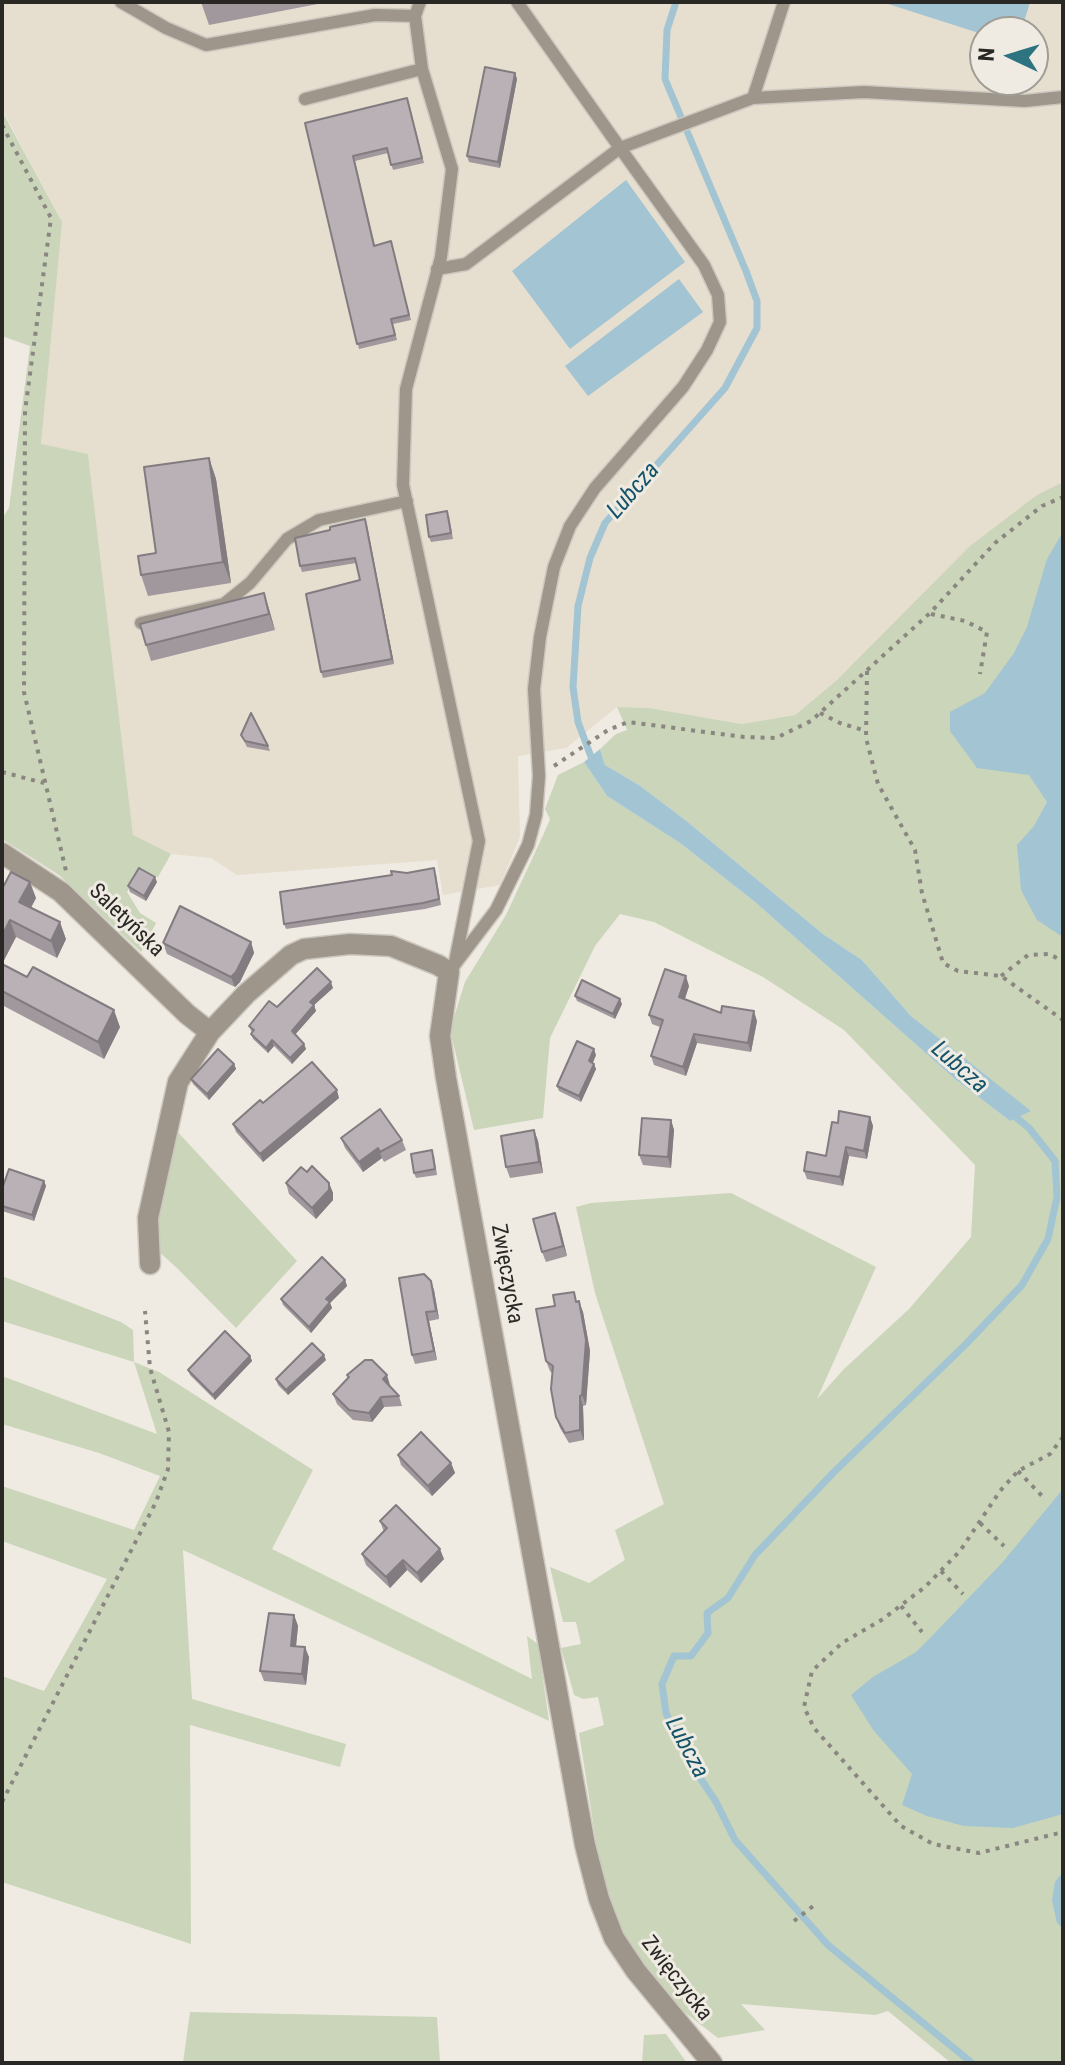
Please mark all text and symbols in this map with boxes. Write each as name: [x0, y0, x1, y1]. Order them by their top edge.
north arrow: [969, 16, 1049, 96]
text: N: [974, 47, 999, 62]
water label: Lubcza: [602, 457, 666, 525]
street label: Saletyńska: [83, 879, 169, 963]
water label: Lubcza: [925, 1036, 993, 1100]
street label: Zwięczycka: [484, 1222, 528, 1326]
water label: Lubcza: [658, 1712, 714, 1784]
street label: Zwięczycka: [635, 1931, 717, 2027]

